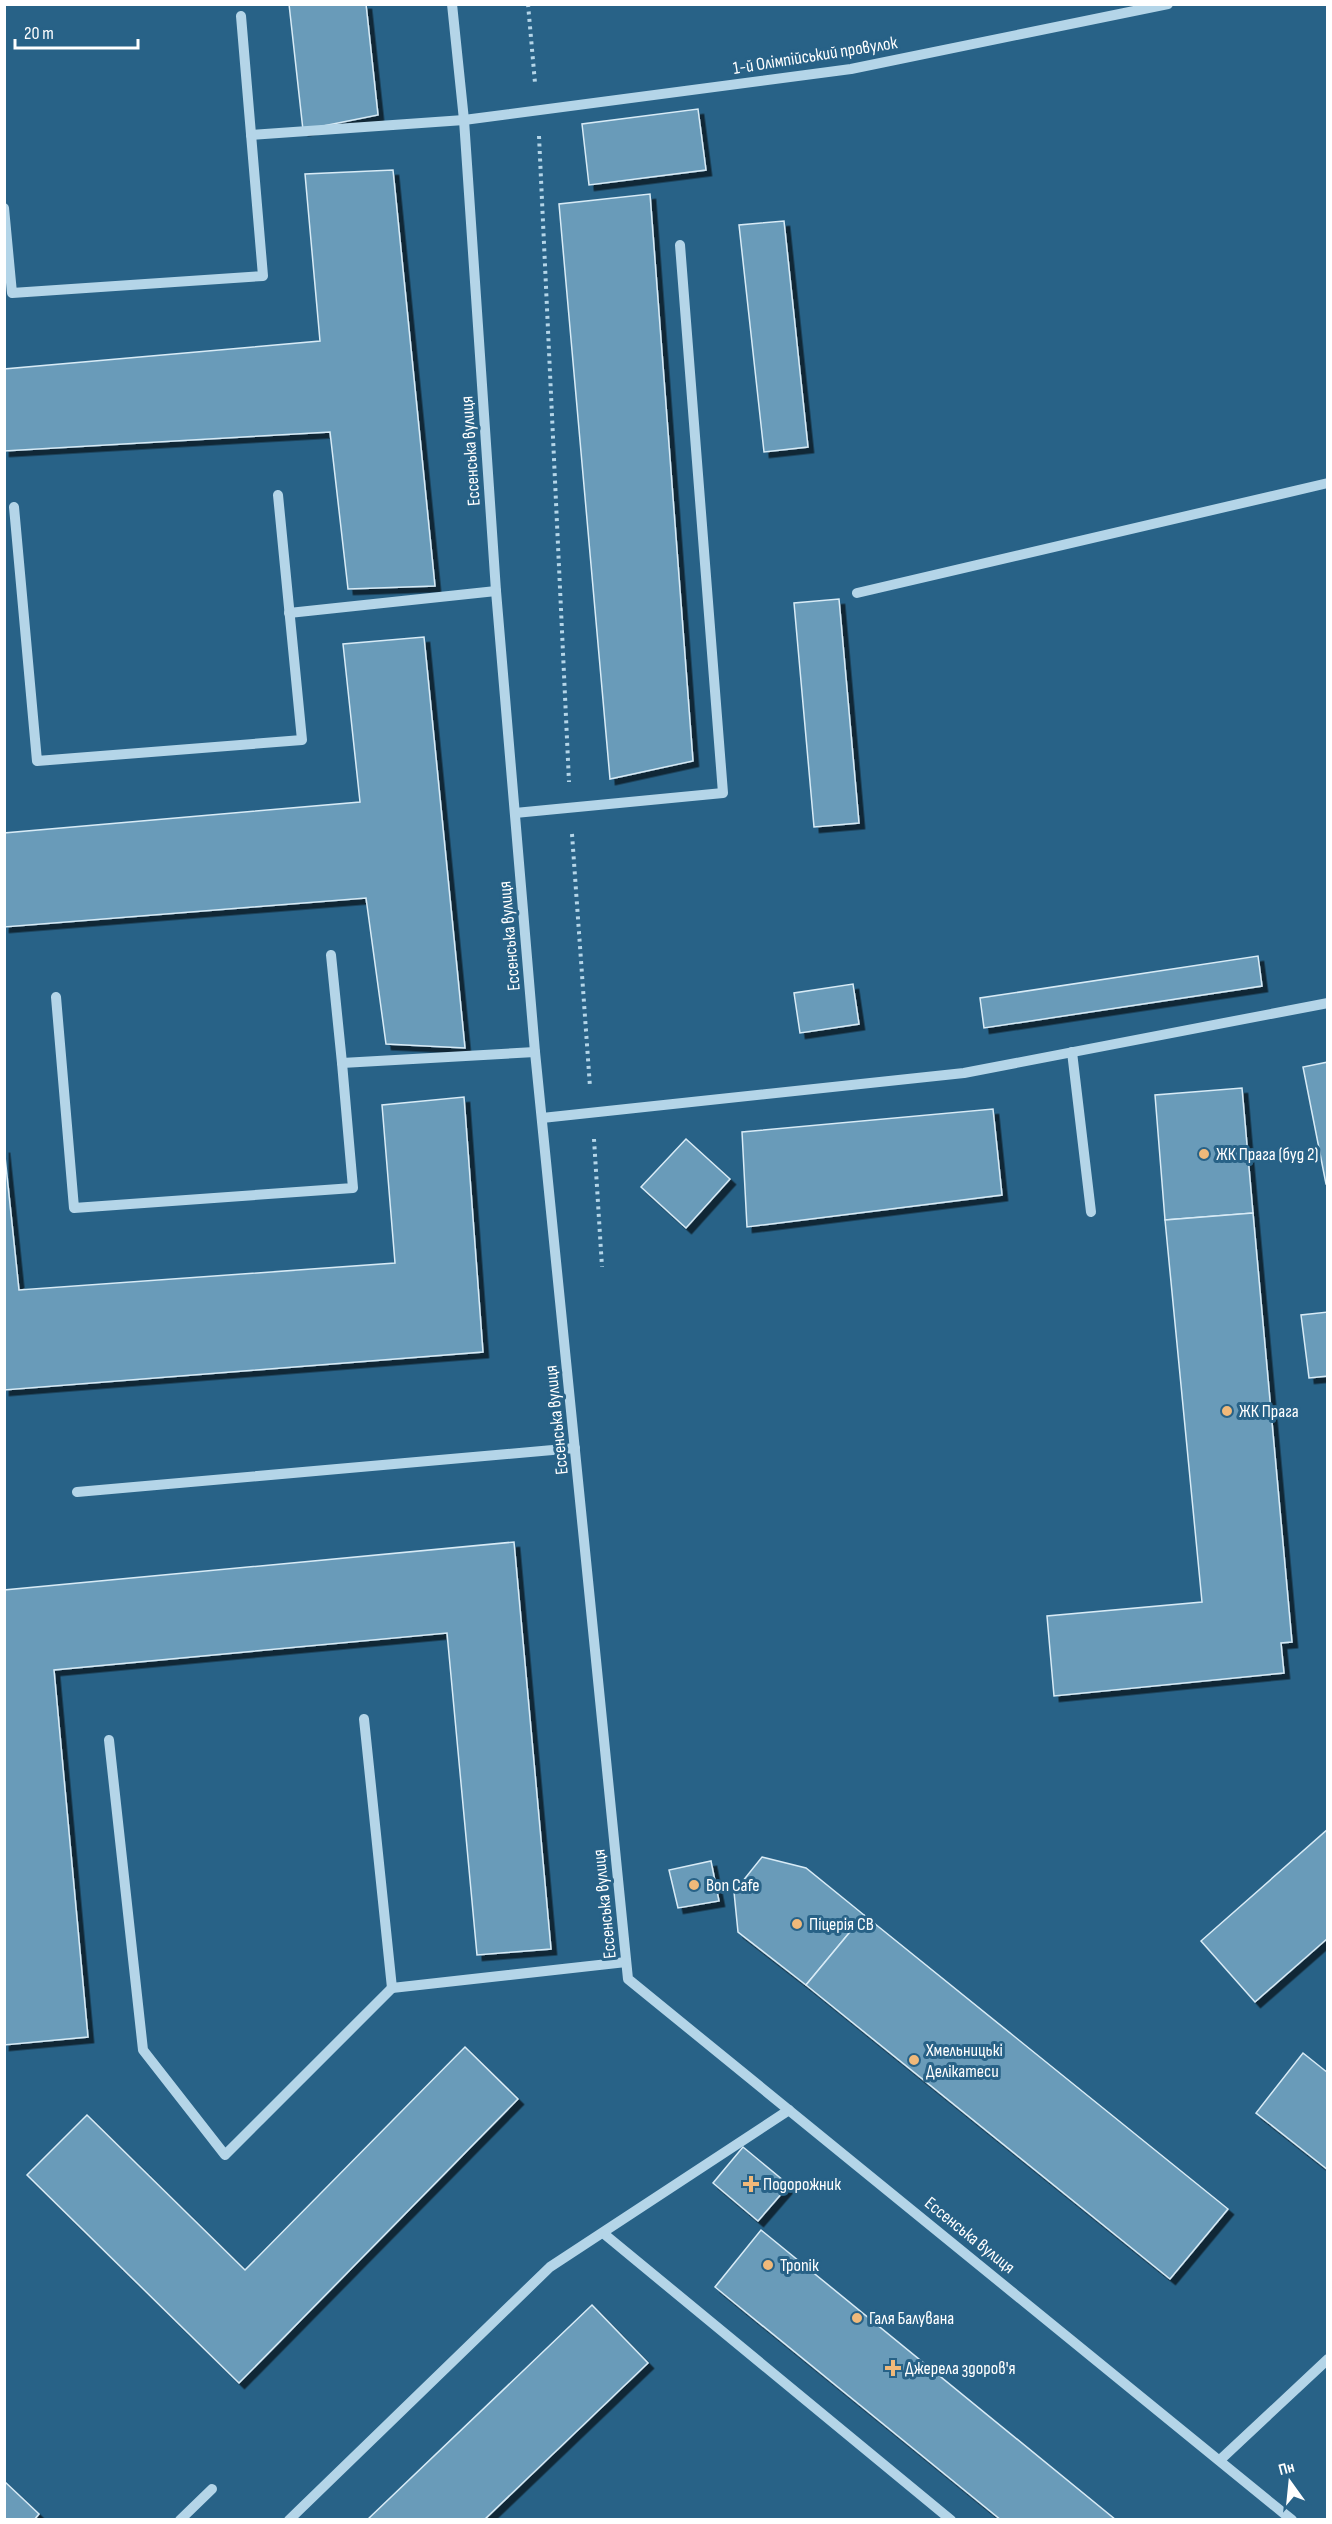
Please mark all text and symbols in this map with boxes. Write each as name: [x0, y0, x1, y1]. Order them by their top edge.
scale bar: [15, 12, 138, 50]
text: 20 m: [24, 23, 54, 44]
street label: 1-й Олімпійський провулок: [732, 32, 899, 79]
street label: Ессенська вулиця: [456, 395, 485, 507]
street label: Ессенська вулиця: [494, 880, 525, 992]
place label: ЖК Прага (буд 2): [1216, 1144, 1318, 1165]
marker: ЖК Прага (буд 2): [1197, 1147, 1211, 1161]
street label: Ессенська вулиця: [540, 1364, 573, 1476]
place label: ЖК Прага: [1239, 1401, 1299, 1422]
marker: ЖК Прага: [1220, 1404, 1234, 1418]
street label: Ессенська вулиця: [588, 1848, 621, 1960]
place label: Bon Cafe: [706, 1875, 759, 1896]
marker: Bon Cafe: [687, 1878, 701, 1892]
place label: Піцерія СВ: [809, 1914, 874, 1935]
marker: Піцерія СВ: [790, 1917, 804, 1931]
place label: Хмельницькі Делікатеси: [925, 2040, 1003, 2082]
marker: Хмельницькі Делікатеси: [907, 2053, 921, 2067]
place label: Подорожник: [763, 2174, 841, 2195]
marker: Подорожник: [744, 2177, 758, 2191]
street label: Ессенська вулиця: [920, 2193, 1019, 2278]
place label: Тропік: [780, 2255, 819, 2276]
marker: Тропік: [761, 2258, 775, 2272]
place label: Галя Балувана: [869, 2308, 954, 2329]
marker: Галя Балувана: [850, 2311, 864, 2325]
place label: Джерела здоров'я: [905, 2358, 1016, 2379]
marker: Джерела здоров'я: [886, 2361, 900, 2375]
north arrow: [1260, 2452, 1320, 2512]
text: Пн: [1277, 2458, 1296, 2480]

